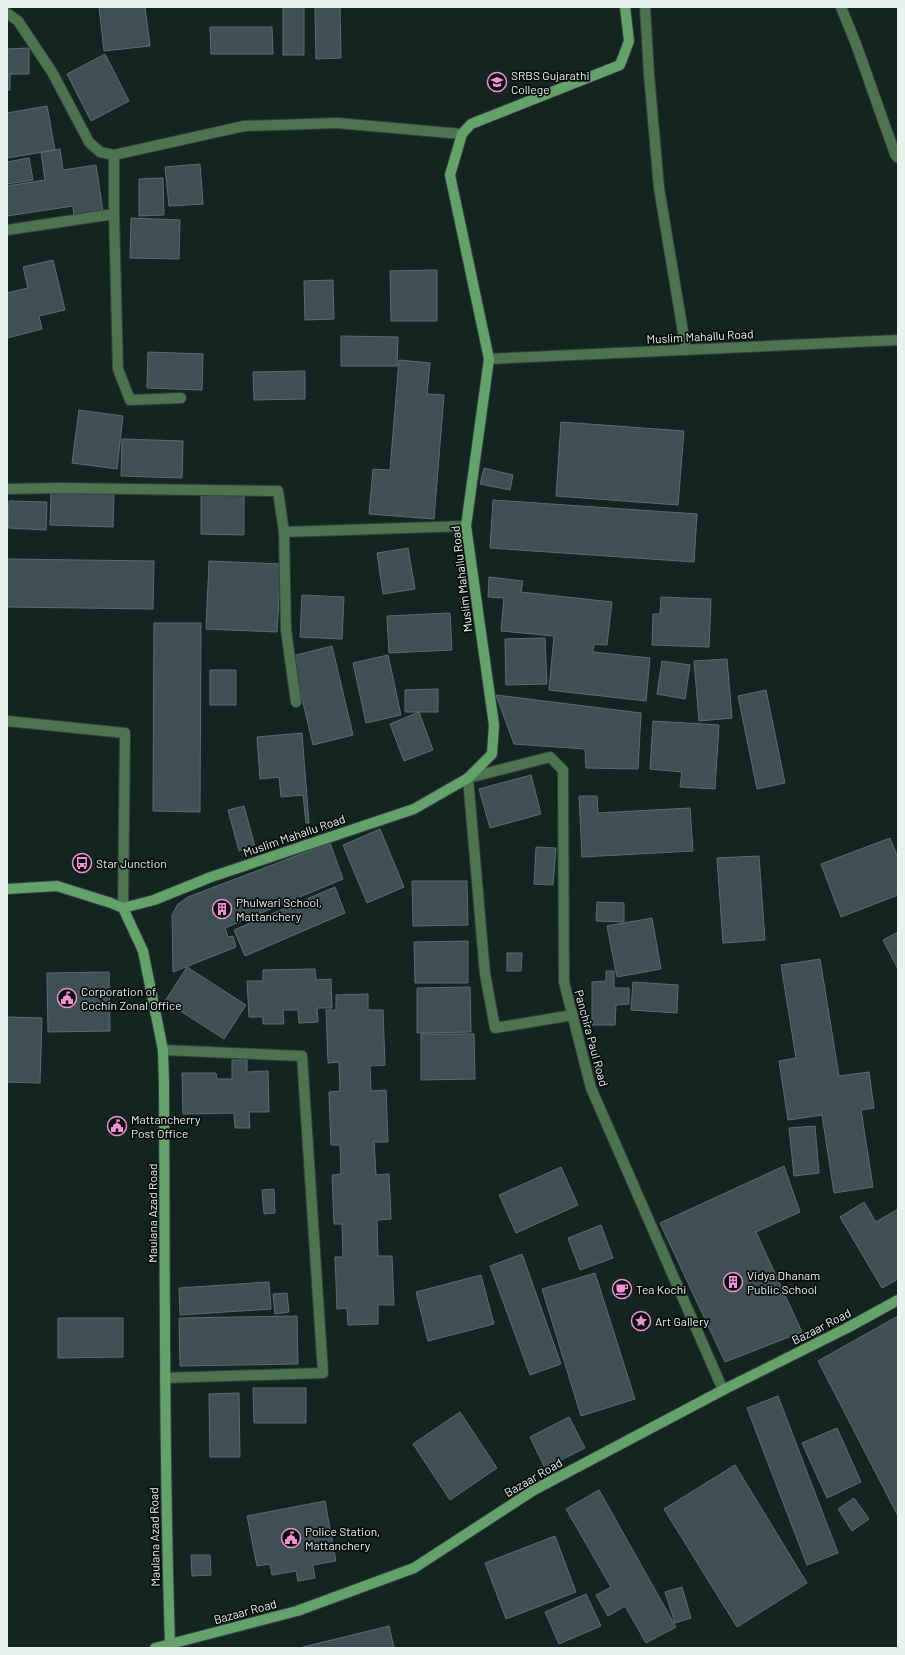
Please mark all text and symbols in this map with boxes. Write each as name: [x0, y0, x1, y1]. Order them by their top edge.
place label: SRBS Gujarathi College: [511, 68, 589, 96]
school or university icon: SRBS Gujarathi College: [486, 71, 508, 93]
street label: Muslim Mahallu Road: [646, 326, 754, 346]
street label: Muslim Mahallu Road: [448, 525, 474, 633]
street label: Muslim Mahallu Road: [241, 811, 347, 859]
bus stop icon: Star Junction: [71, 852, 93, 874]
place label: Star Junction: [96, 856, 167, 870]
place label: Phulwari School, Mattanchery: [236, 895, 322, 923]
building icon: Phulwari School, Mattanchery: [211, 898, 233, 920]
place label: Corporation of Cochin Zonal Office: [81, 984, 182, 1012]
public building icon: Corporation of Cochin Zonal Office: [56, 987, 78, 1009]
street label: Panchira Paul Road: [572, 988, 612, 1088]
place label: Mattancherry Post Office: [131, 1112, 201, 1140]
public building icon: Mattancherry Post Office: [106, 1115, 128, 1137]
street label: Maulana Azad Road: [145, 1163, 159, 1263]
place label: Vidya Dhanam Public School: [747, 1268, 820, 1296]
building icon: Vidya Dhanam Public School: [722, 1271, 744, 1293]
cafe icon: Tea Kochi: [611, 1278, 633, 1300]
place label: Tea Kochi: [636, 1282, 686, 1296]
street label: Bazaar Road: [789, 1305, 853, 1347]
place icon: Art Gallery: [630, 1310, 652, 1332]
place label: Art Gallery: [655, 1314, 710, 1328]
street label: Bazaar Road: [502, 1455, 564, 1499]
street label: Maulana Azad Road: [146, 1487, 162, 1587]
place label: Police Station, Mattanchery: [305, 1524, 380, 1552]
public building icon: Police Station, Mattanchery: [280, 1527, 302, 1549]
street label: Bazaar Road: [212, 1596, 278, 1626]

